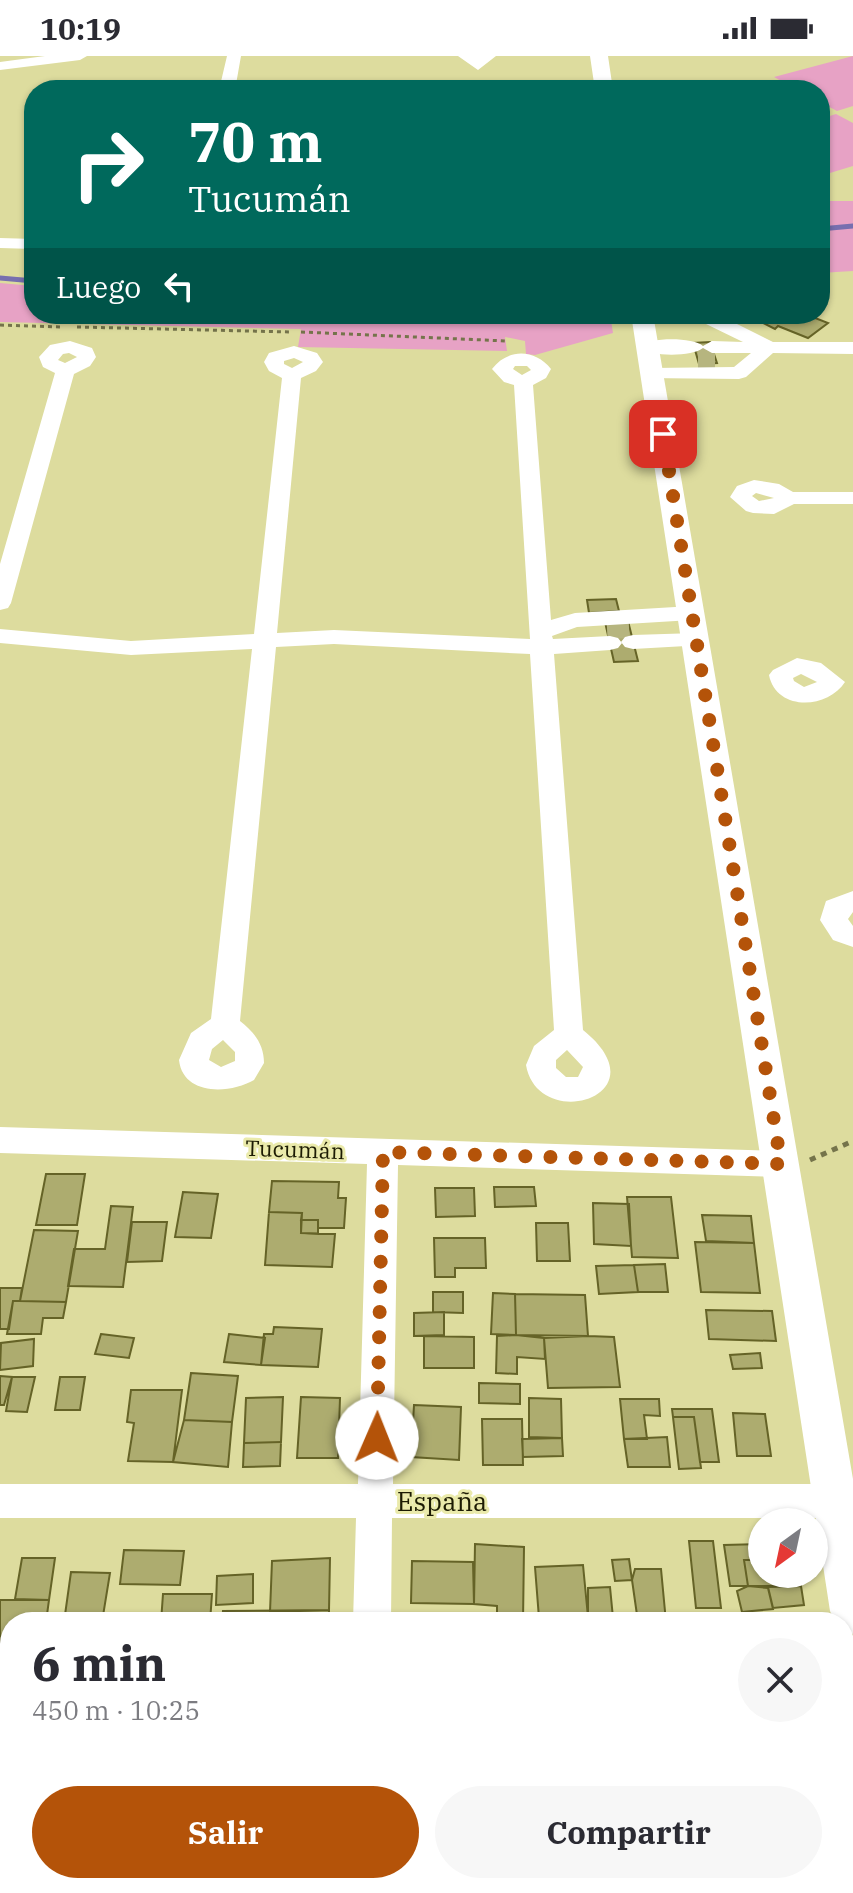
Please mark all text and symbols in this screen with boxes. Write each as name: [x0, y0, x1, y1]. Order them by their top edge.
text: 10:19: [40, 9, 121, 48]
text: 70 m: [188, 105, 323, 177]
icon: right: [56, 112, 160, 216]
text: Tucumán: [188, 175, 351, 222]
icon: left: [157, 264, 201, 308]
text: Luego: [56, 267, 141, 306]
pin: [629, 400, 697, 468]
icon: arrive: [641, 412, 685, 456]
street label: Tucumán: [245, 1133, 345, 1165]
position arrow: [335, 1396, 419, 1480]
street label: España: [397, 1484, 487, 1518]
north arrow: [748, 1508, 828, 1588]
map controls: [748, 1508, 828, 1588]
text: 6 min: [32, 1632, 166, 1694]
button: close: [738, 1638, 822, 1722]
text: 450 m · 10:25: [32, 1693, 200, 1727]
button: Salir: [32, 1786, 419, 1878]
button: Compartir: [435, 1786, 822, 1878]

